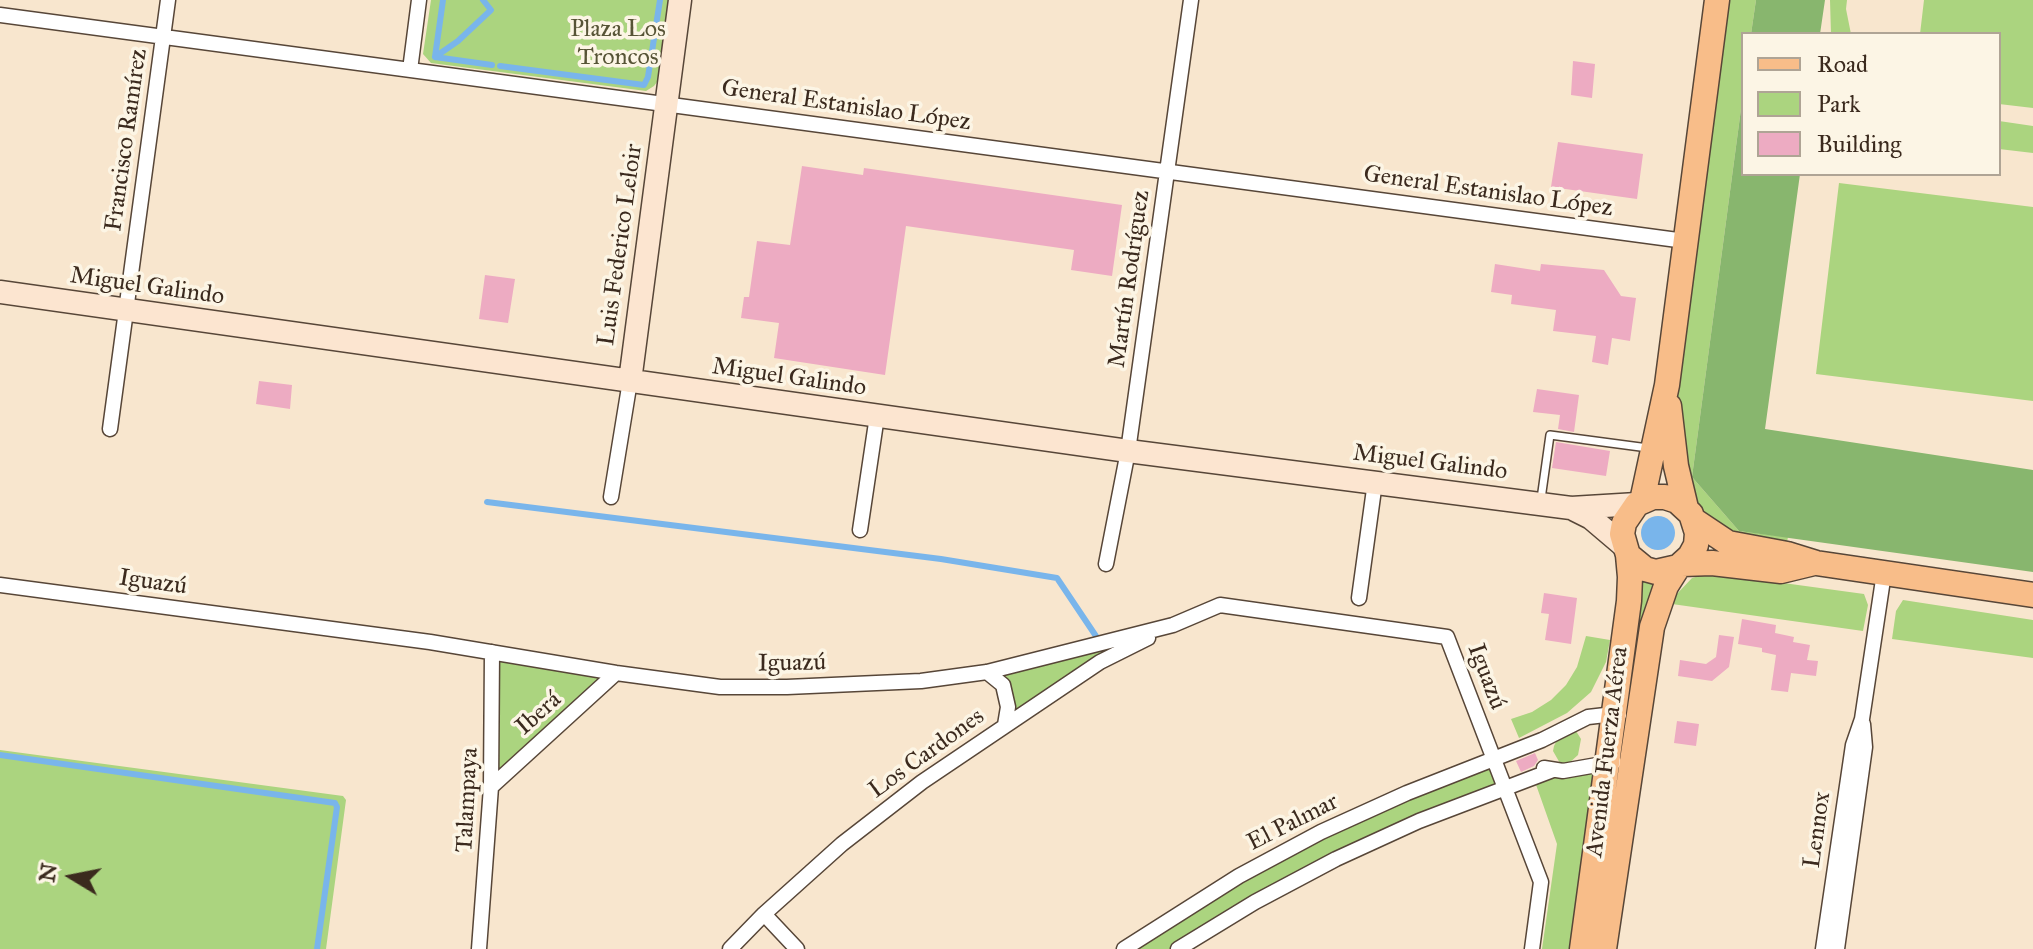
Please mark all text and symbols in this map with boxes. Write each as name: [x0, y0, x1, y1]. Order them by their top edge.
park label: Plaza Los Troncos: [570, 16, 666, 72]
legend: [1741, 32, 2001, 176]
street label: Francisco Ramírez: [100, 47, 154, 233]
text: Road: [1817, 49, 1868, 79]
street label: General Estanislao López: [720, 74, 972, 138]
text: Park: [1817, 89, 1860, 119]
text: Building: [1817, 129, 1902, 159]
street label: Luis Federico Leloir: [593, 142, 649, 348]
street label: General Estanislao López: [1362, 160, 1614, 224]
street label: Martín Rodríguez: [1103, 188, 1157, 370]
street label: Miguel Galindo: [68, 262, 226, 312]
street label: Miguel Galindo: [710, 353, 868, 403]
street label: Miguel Galindo: [1351, 439, 1509, 487]
street label: Iguazú: [117, 564, 189, 602]
street label: Iguazú: [1460, 640, 1512, 714]
street label: Avenida Fuerza Aérea: [1581, 645, 1635, 859]
street label: Iguazú: [758, 649, 826, 679]
street label: Iberá: [510, 686, 568, 742]
street label: Los Cardones: [864, 703, 990, 805]
street label: Talampaya: [451, 747, 485, 853]
street label: El Palmar: [1243, 788, 1343, 858]
street label: Lennox: [1798, 790, 1838, 870]
north arrow: [32, 837, 112, 917]
text: N: [33, 861, 63, 884]

